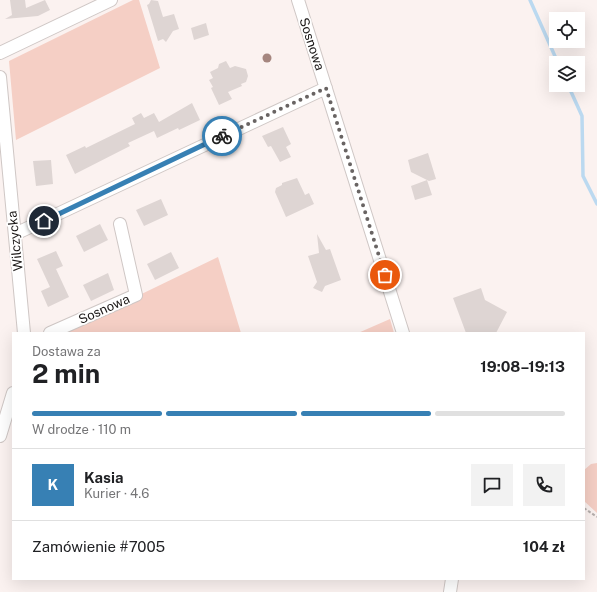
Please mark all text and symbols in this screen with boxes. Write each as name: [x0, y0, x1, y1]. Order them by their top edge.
map controls: [549, 12, 585, 92]
button: locate: [549, 12, 585, 48]
street label: Sosnowa: [296, 16, 328, 72]
button: layers: [549, 56, 585, 92]
courier: [202, 116, 242, 156]
icon: bike: [211, 125, 233, 147]
pin: [27, 204, 61, 238]
street label: Wilczycka: [4, 210, 26, 272]
icon: home: [33, 210, 55, 232]
pin: [368, 258, 402, 292]
icon: bag: [374, 264, 396, 286]
street label: Sosnowa: [76, 291, 132, 327]
text: Dostawa za: [32, 344, 101, 359]
text: 2 min: [32, 358, 100, 389]
text: 19:08–19:13: [480, 358, 565, 375]
text: W drodze · 110 m: [32, 422, 131, 437]
button: chat: [471, 464, 513, 506]
button: phone: [523, 464, 565, 506]
text: Kasia: [84, 469, 123, 486]
text: K: [48, 476, 58, 493]
text: Kurier · 4.6: [84, 486, 149, 501]
text: Zamówienie #7005: [32, 538, 165, 555]
text: 104 zł: [523, 538, 565, 555]

